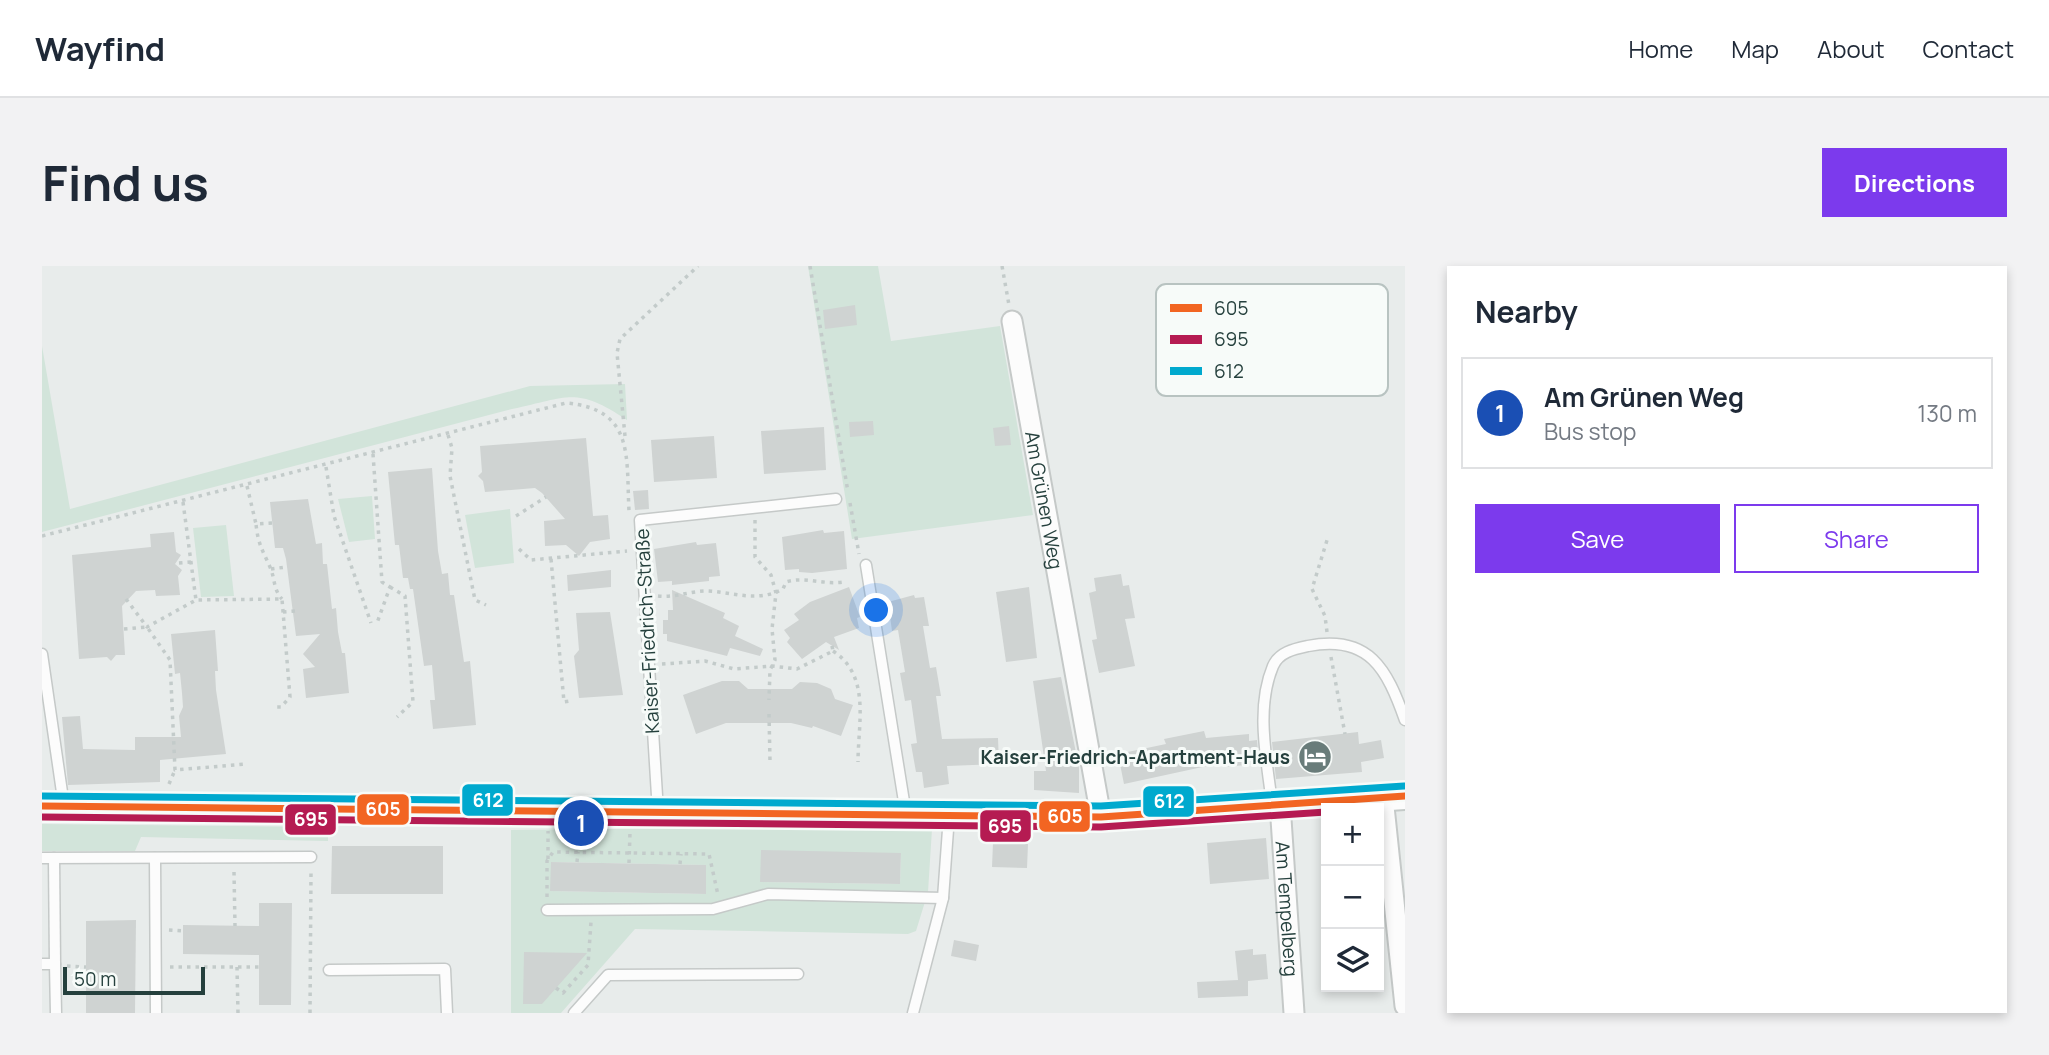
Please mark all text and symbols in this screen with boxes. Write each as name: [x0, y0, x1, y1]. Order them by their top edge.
text: Wayfind: [35, 26, 165, 71]
text: Home: [1628, 32, 1693, 65]
text: Map: [1731, 32, 1779, 65]
text: About: [1817, 32, 1885, 65]
text: Contact: [1923, 32, 2014, 65]
button: Directions: [1822, 148, 2007, 217]
text: Find us: [42, 149, 209, 216]
legend: [1156, 284, 1388, 396]
text: Nearby: [1475, 291, 1578, 332]
text: 605: [1214, 295, 1248, 321]
text: 695: [1214, 326, 1248, 352]
text: 612: [1214, 358, 1244, 384]
text: Am Grünen Weg: [1544, 379, 1744, 415]
text: 1: [1495, 397, 1505, 429]
text: 130 m: [1917, 397, 1977, 429]
text: Bus stop: [1544, 415, 1636, 447]
street label: Am Grünen Weg: [1019, 429, 1069, 571]
button: Save: [1475, 504, 1720, 573]
button: Share: [1734, 504, 1979, 573]
street label: Kaiser-Friedrich-Straße: [629, 528, 665, 734]
your location: [859, 593, 893, 627]
hotel icon: Kaiser-Friedrich-Apartment-Haus: [1296, 738, 1334, 776]
place label: Kaiser-Friedrich-Apartment-Haus: [981, 744, 1290, 770]
line badge: 612: [461, 783, 514, 817]
line badge: 612: [1142, 785, 1195, 818]
text: 612: [472, 787, 504, 813]
text: 612: [1153, 788, 1185, 814]
line badge: 605: [356, 793, 410, 826]
text: 605: [365, 796, 401, 822]
pin: 1: [558, 797, 604, 849]
line badge: 605: [1038, 800, 1091, 833]
line badge: 695: [284, 803, 337, 836]
text: 605: [1047, 803, 1083, 829]
map controls: [1321, 803, 1384, 992]
button: +: [1321, 803, 1384, 866]
text: 695: [294, 806, 328, 832]
line badge: 695: [979, 809, 1032, 843]
text: 695: [988, 813, 1022, 839]
street label: Am Tempelberg: [1270, 840, 1305, 977]
button: −: [1321, 866, 1384, 929]
button: layers: [1321, 929, 1384, 992]
scale bar: [63, 964, 205, 996]
text: 50 m: [74, 966, 116, 992]

